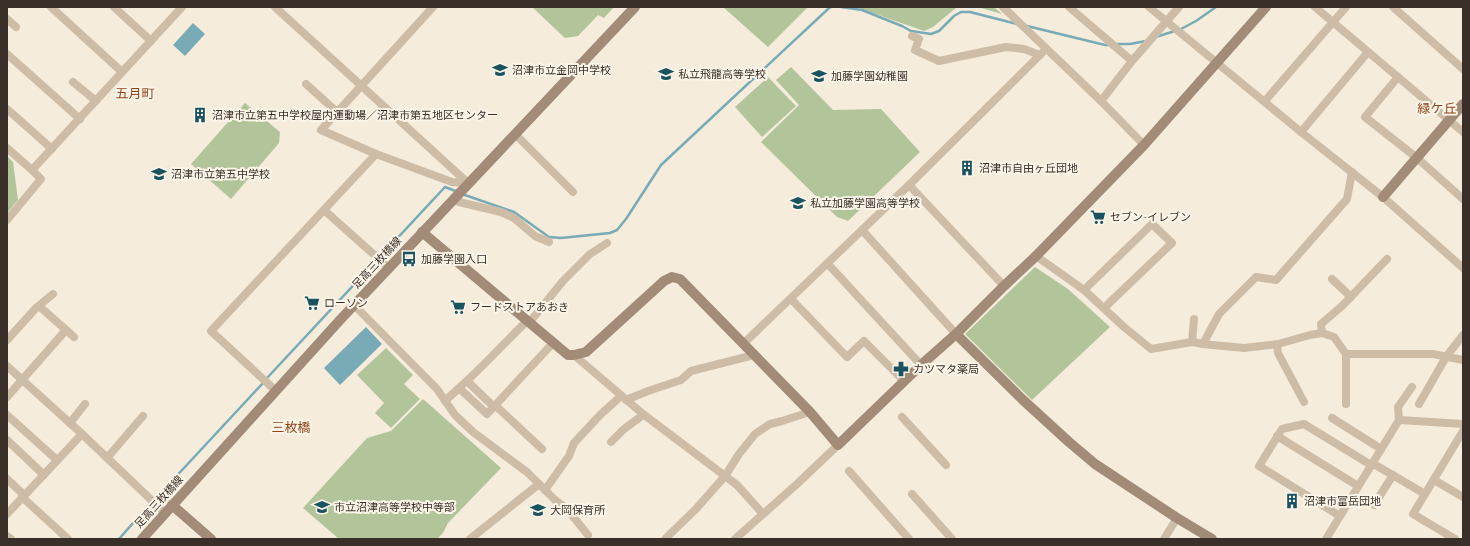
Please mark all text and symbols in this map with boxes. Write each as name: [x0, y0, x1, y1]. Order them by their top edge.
school or university icon: 沼津市立金岡中学校: [491, 61, 509, 79]
place label: 沼津市立金岡中学校: [512, 64, 611, 77]
school or university icon: 私立飛龍高等学校: [657, 65, 675, 83]
school or university icon: 加藤学園幼稚園: [810, 67, 828, 85]
place label: 私立飛龍高等学校: [678, 68, 766, 81]
place label: 加藤学園幼稚園: [831, 70, 908, 83]
district label: 五月町: [115, 86, 155, 102]
district label: 緑ケ丘: [1417, 101, 1457, 117]
building icon: 沼津市立第五中学校屋内運動場／沼津市第五地区センター: [191, 106, 209, 124]
place label: 沼津市立第五中学校屋内運動場／沼津市第五地区センター: [212, 109, 498, 122]
building icon: 沼津市自由ヶ丘団地: [958, 159, 976, 177]
place label: 沼津市自由ヶ丘団地: [979, 162, 1078, 175]
school or university icon: 沼津市立第五中学校: [150, 165, 168, 183]
place label: 沼津市立第五中学校: [171, 168, 270, 181]
school or university icon: 私立加藤学園高等学校: [789, 194, 807, 212]
place label: 私立加藤学園高等学校: [810, 197, 920, 210]
supermarket icon: セブン-イレブン: [1089, 208, 1107, 226]
place label: セブン-イレブン: [1110, 211, 1191, 224]
street label: 足高三枚橋線: [350, 234, 404, 292]
bus stop icon: 加藤学園入口: [400, 250, 418, 268]
place label: 加藤学園入口: [421, 253, 487, 266]
supermarket icon: ローソン: [303, 294, 321, 312]
place label: ローソン: [324, 297, 368, 310]
supermarket icon: フードストアあおき: [449, 298, 467, 316]
place label: フードストアあおき: [470, 301, 569, 314]
pharmacy icon: カツマタ薬局: [892, 360, 910, 378]
place label: カツマタ薬局: [913, 363, 979, 376]
district label: 三枚橋: [271, 420, 311, 436]
street label: 足高三枚橋線: [132, 473, 186, 531]
building icon: 沼津市富岳団地: [1283, 492, 1301, 510]
place label: 沼津市富岳団地: [1304, 495, 1381, 508]
school or university icon: 市立沼津高等学校中等部: [313, 498, 331, 516]
place label: 市立沼津高等学校中等部: [334, 501, 455, 514]
school or university icon: 大岡保育所: [529, 501, 547, 519]
place label: 大岡保育所: [550, 504, 606, 517]

